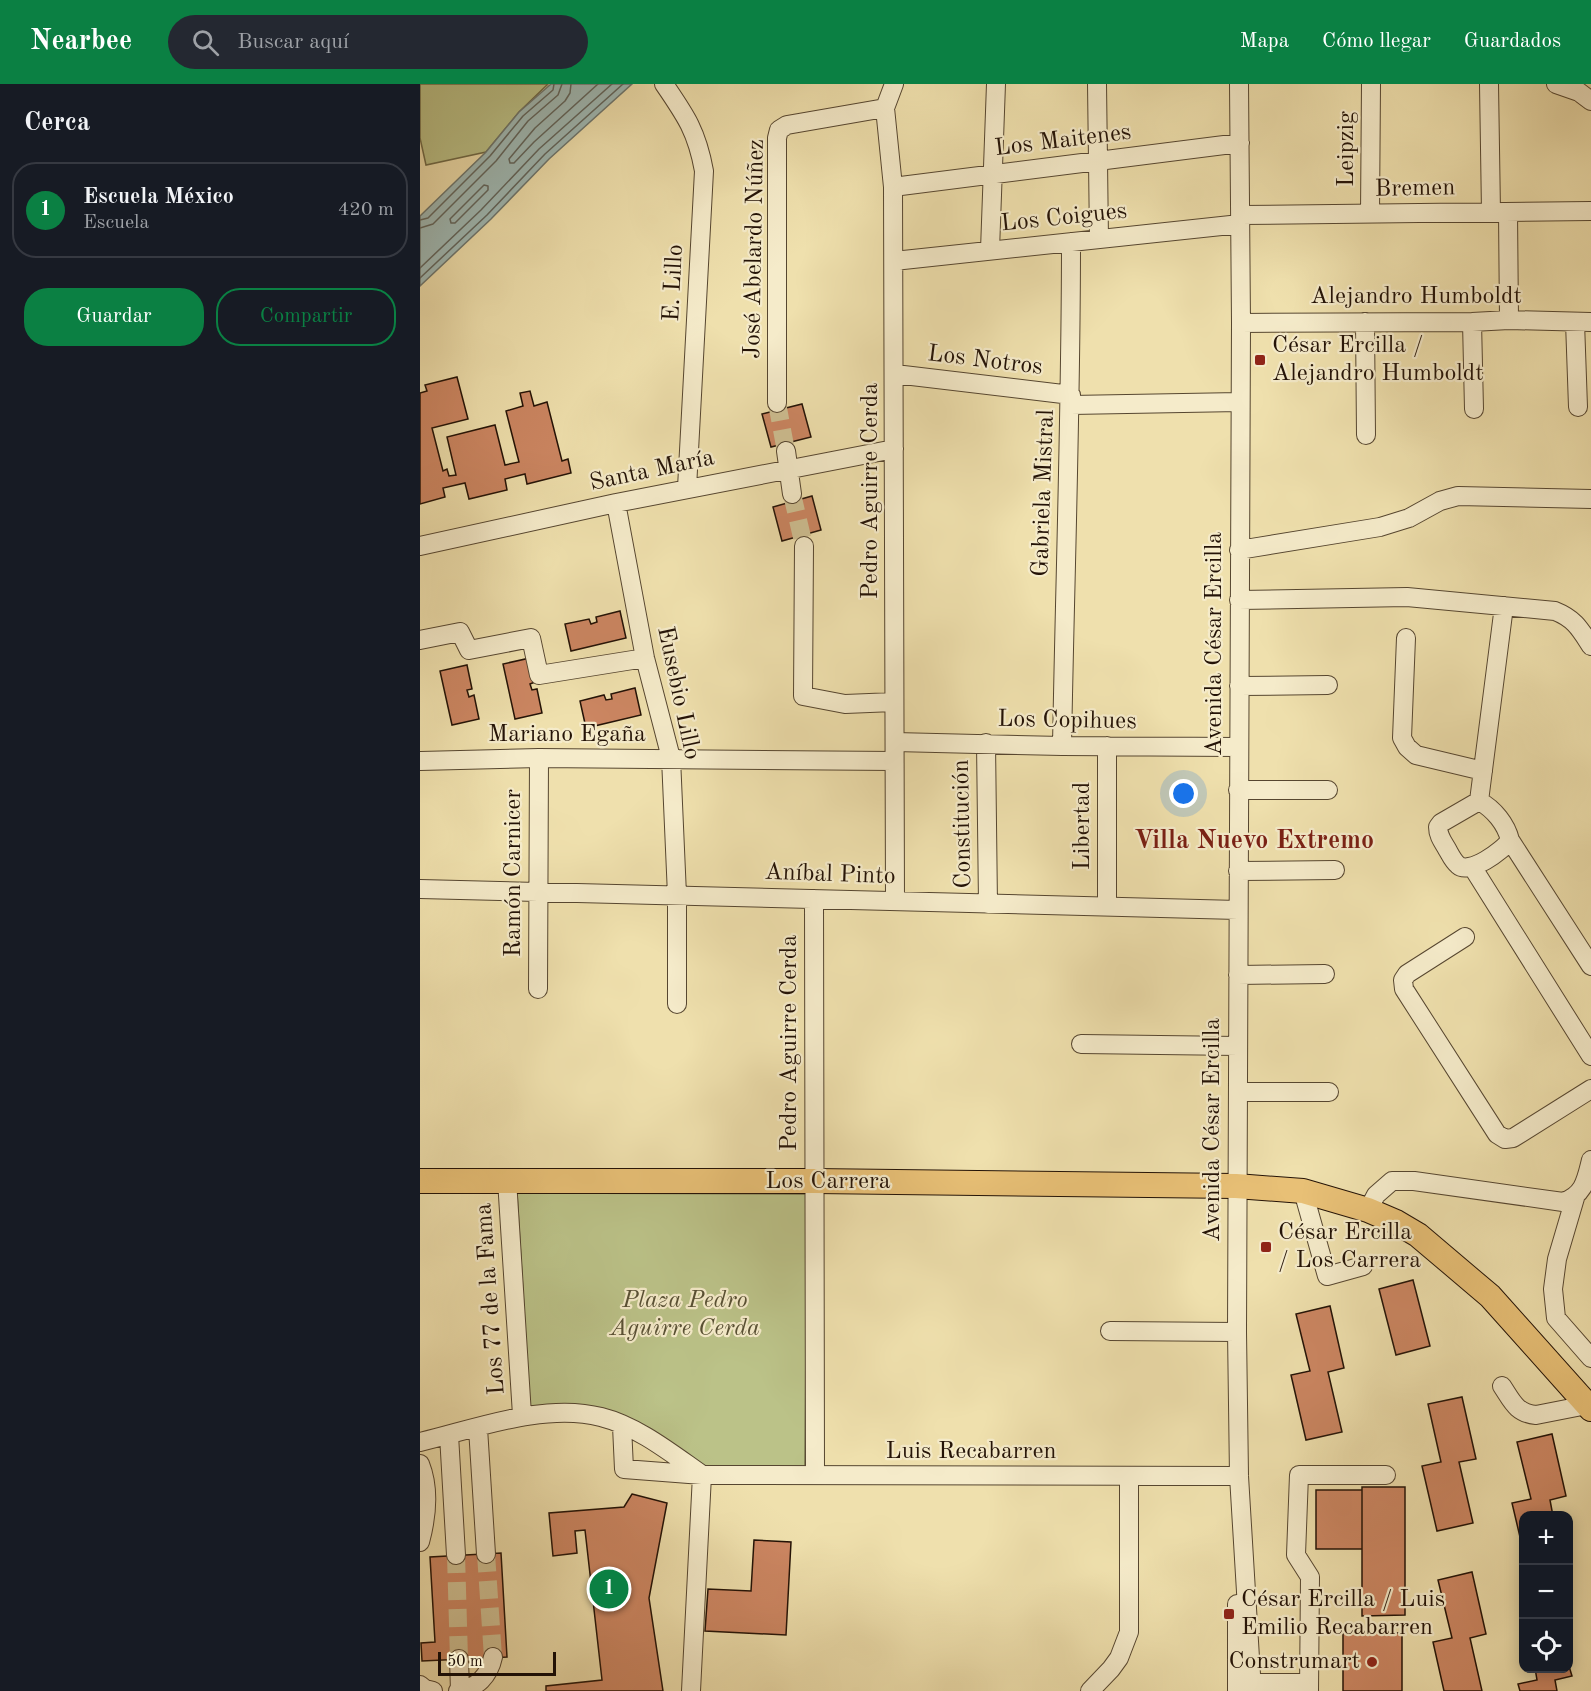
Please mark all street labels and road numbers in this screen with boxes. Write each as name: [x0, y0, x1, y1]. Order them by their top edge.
street label: Leipzig: [1335, 111, 1359, 187]
street label: Los Maitenes: [993, 121, 1133, 161]
street label: José Abelardo Núñez: [741, 139, 769, 359]
street label: Bremen: [1375, 176, 1455, 202]
street label: Los Coigues: [1000, 199, 1128, 237]
street label: E. Lillo: [660, 244, 688, 322]
street label: Alejandro Humboldt: [1310, 285, 1522, 309]
street label: Los Notros: [926, 342, 1044, 380]
street label: Pedro Aguirre Cerda: [859, 383, 883, 599]
street label: Gabriela Mistral: [1029, 409, 1059, 577]
street label: Santa María: [587, 446, 717, 496]
street label: Avenida César Ercilla: [1203, 532, 1227, 756]
street label: Eusebio Lillo: [652, 624, 704, 762]
street label: Los Copihues: [997, 708, 1137, 734]
street label: Mariano Egaña: [488, 723, 646, 747]
street label: Constitución: [950, 759, 976, 889]
street label: Libertad: [1071, 782, 1095, 870]
street label: Ramón Carnicer: [502, 789, 526, 957]
street label: Aníbal Pinto: [764, 861, 896, 889]
street label: Pedro Aguirre Cerda: [778, 935, 802, 1151]
street label: Avenida César Ercilla: [1201, 1018, 1225, 1242]
street label: Los Carrera: [765, 1170, 891, 1194]
street label: Los 77 de la Fama: [472, 1202, 510, 1396]
street label: Luis Recabarren: [886, 1440, 1056, 1464]

